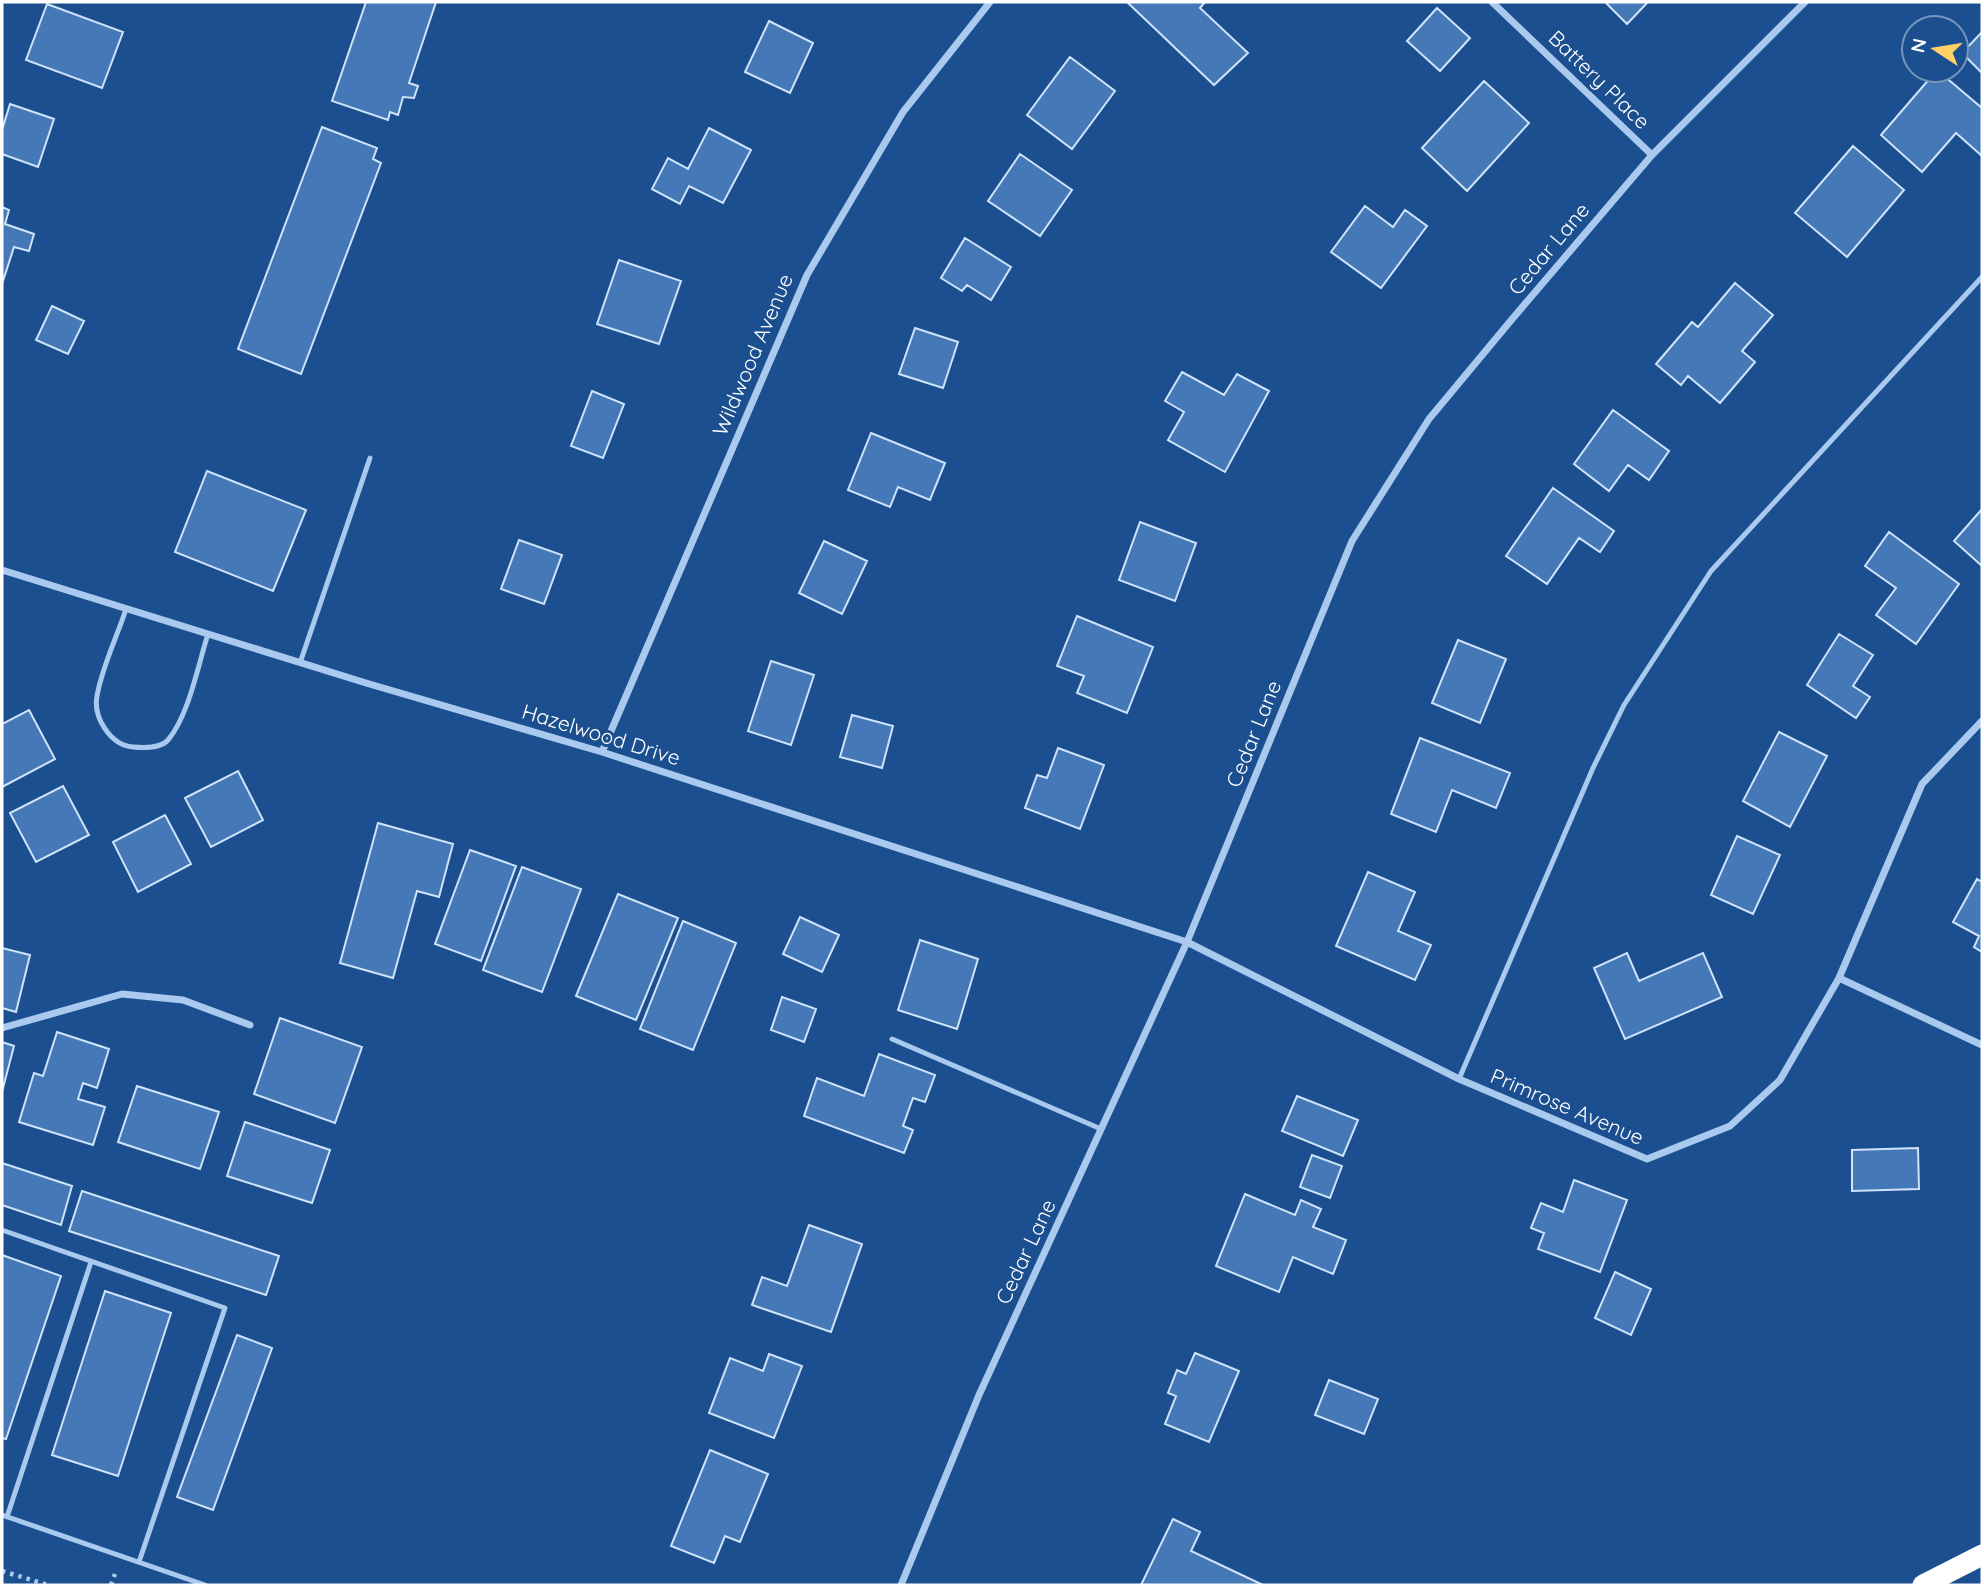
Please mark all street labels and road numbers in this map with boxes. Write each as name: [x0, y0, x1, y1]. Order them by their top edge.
street label: Battery Place: [1544, 24, 1656, 134]
street label: Cedar Lane: [1502, 197, 1594, 300]
street label: Wildwood Avenue: [706, 270, 798, 440]
street label: Cedar Lane: [1220, 676, 1286, 791]
street label: Hazelwood Drive: [519, 698, 684, 770]
street label: Primrose Avenue: [1487, 1062, 1648, 1150]
street label: Cedar Lane: [989, 1195, 1061, 1308]

